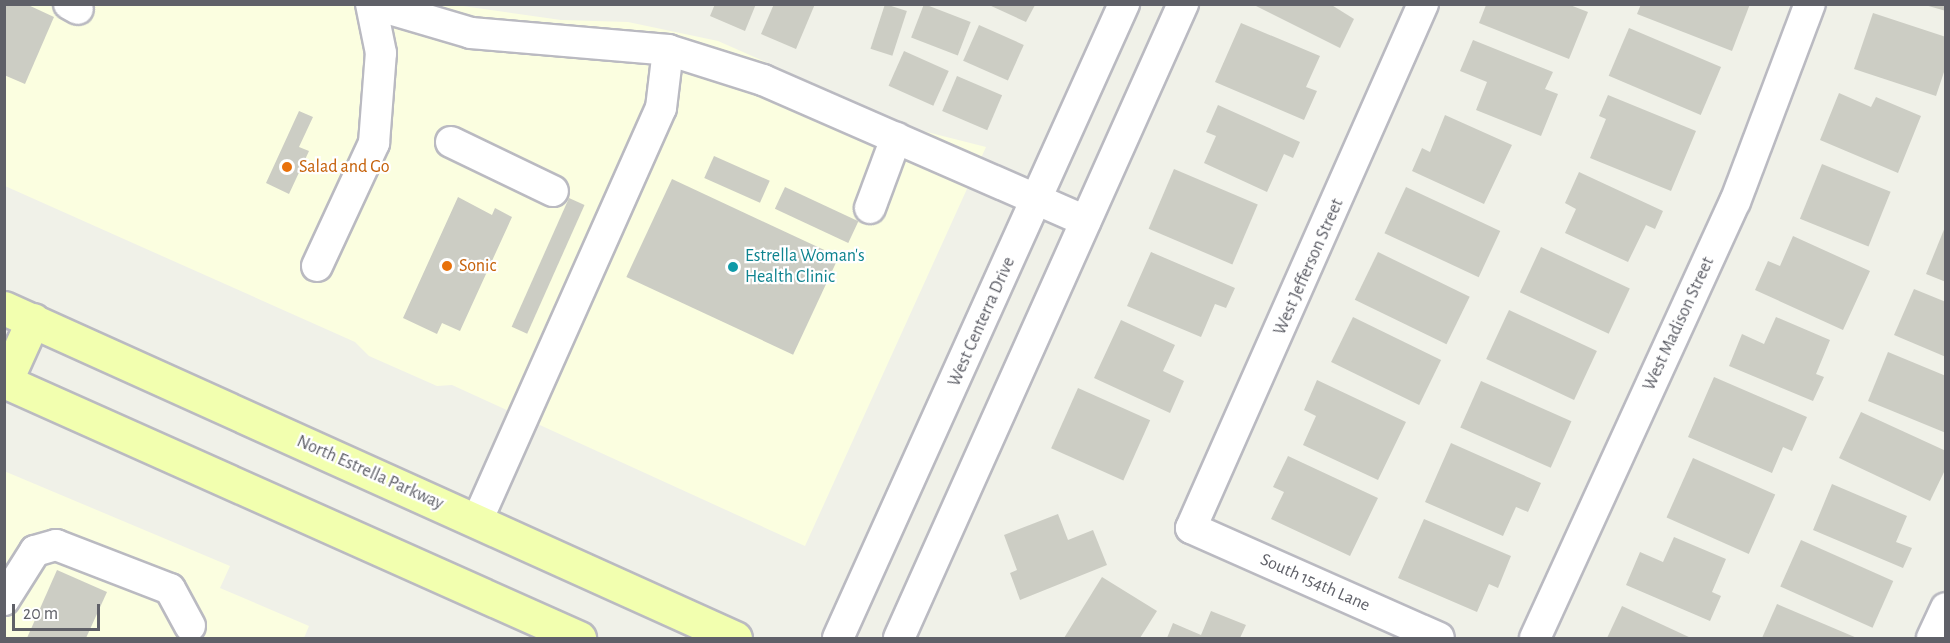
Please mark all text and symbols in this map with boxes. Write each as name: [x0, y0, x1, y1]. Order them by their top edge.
place label: Salad and Go: [299, 156, 389, 178]
marker: Salad and Go: [280, 160, 294, 174]
street label: West Jefferson Street: [1269, 195, 1349, 339]
place label: Estrella Woman's Health Clinic: [745, 246, 865, 288]
street label: West Centerra Drive: [944, 254, 1020, 390]
street label: West Madison Street: [1639, 254, 1719, 394]
place label: Sonic: [459, 255, 496, 277]
marker: Sonic: [440, 259, 454, 273]
marker: Estrella Woman's Health Clinic: [726, 260, 740, 274]
street label: North Estrella Parkway: [293, 431, 447, 515]
street label: South 154th Lane: [1257, 549, 1373, 617]
scale bar: [15, 592, 104, 630]
text: 20 m: [23, 605, 58, 623]

